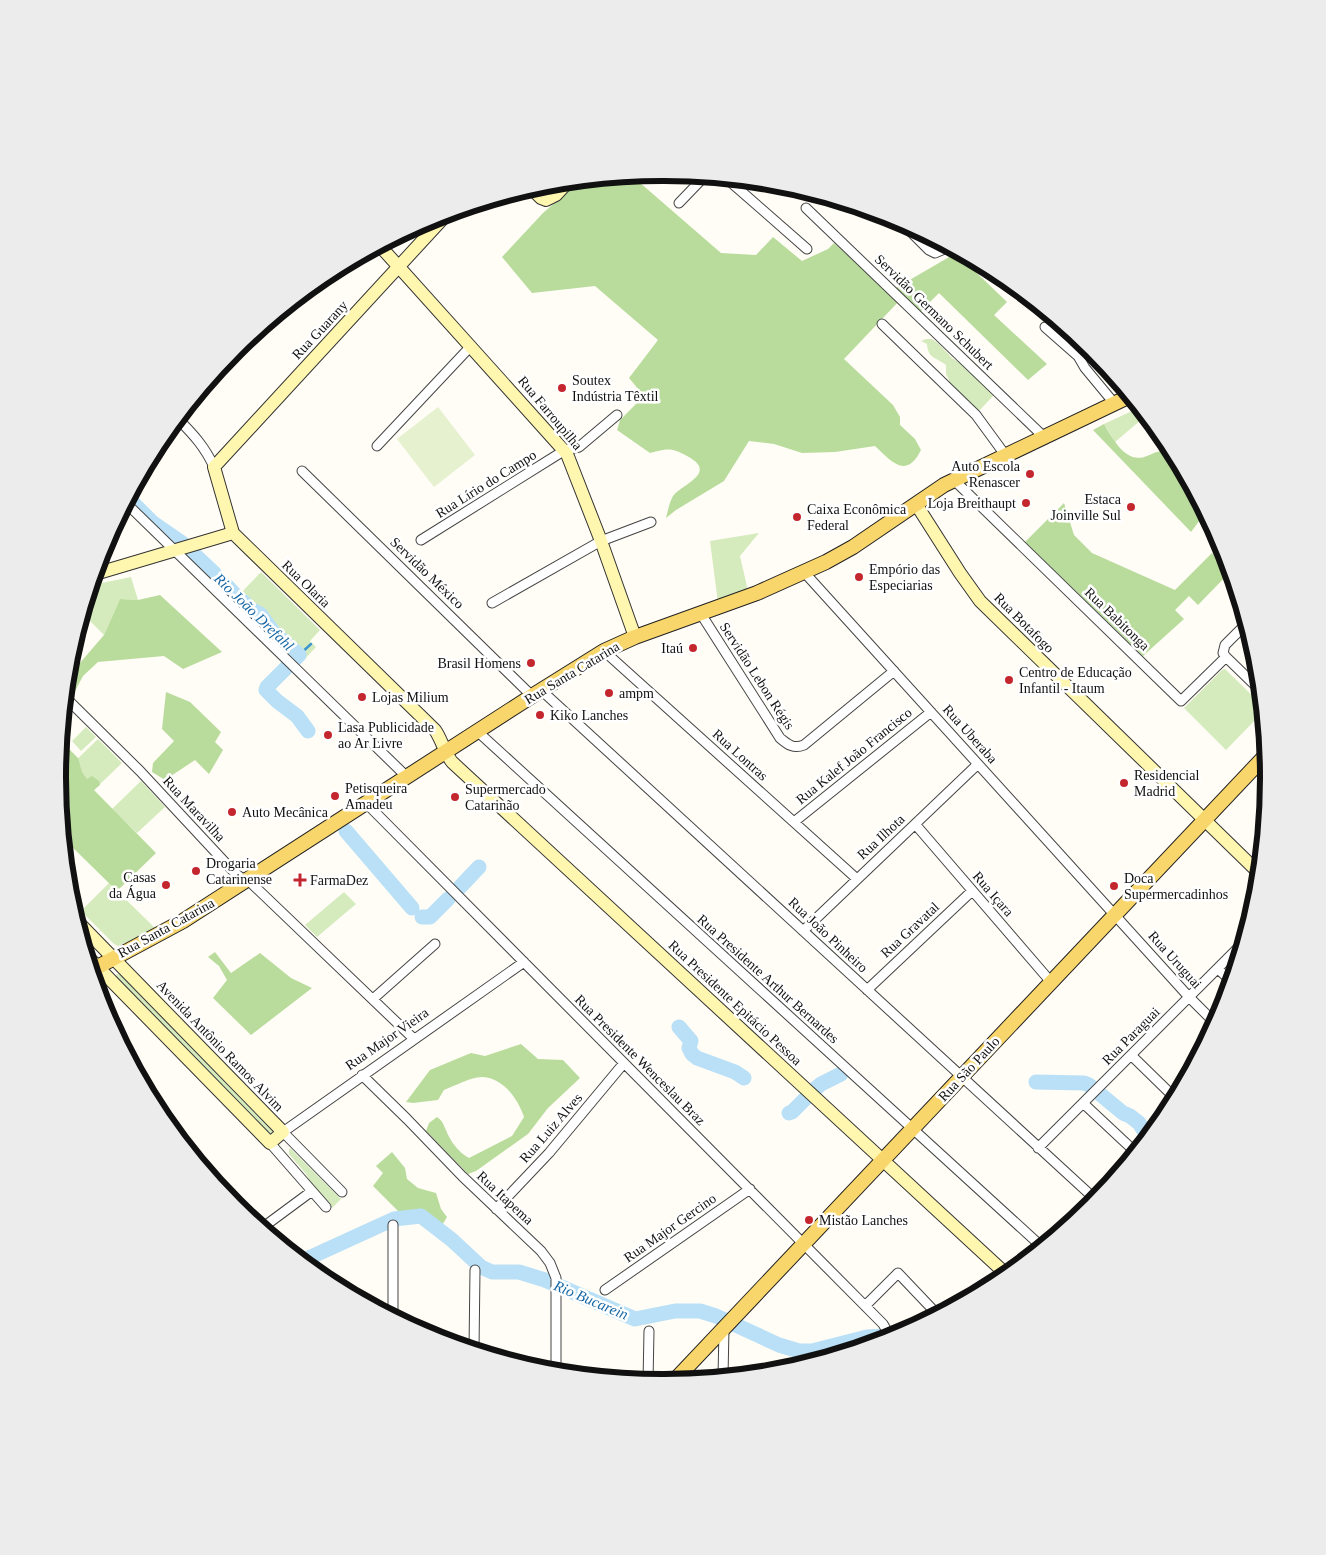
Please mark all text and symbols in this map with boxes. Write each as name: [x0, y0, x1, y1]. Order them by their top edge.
street label: Servidão Germano Schubert: [872, 252, 996, 373]
street label: Rua Guarany: [289, 298, 351, 362]
street label: Rua Farroupilha: [515, 373, 586, 453]
place label: Soutex Indústria Têxtil: [572, 373, 659, 404]
marker: Soutex Indústria Têxtil: [556, 382, 568, 394]
street label: Rua Lírio do Campo: [433, 447, 539, 521]
place label: Auto Escola Renascer: [951, 459, 1021, 490]
marker: Auto Escola Renascer: [1024, 468, 1036, 480]
place label: Estaca Joinville Sul: [1051, 492, 1122, 523]
place label: Loja Breithaupt: [928, 496, 1016, 511]
marker: Loja Breithaupt: [1020, 497, 1032, 509]
marker: Estaca Joinville Sul: [1125, 501, 1137, 513]
place label: Caixa Econômica Federal: [807, 502, 907, 533]
marker: Caixa Econômica Federal: [791, 511, 803, 523]
street label: Servidão México: [387, 534, 467, 612]
street label: Rua Olaria: [279, 557, 334, 611]
place label: Empório das Especiarias: [869, 562, 940, 593]
water label: Rio João Drefahl: [210, 570, 297, 654]
marker: Empório das Especiarias: [853, 571, 865, 583]
street label: Rua Babitonga: [1082, 585, 1153, 654]
street label: Rua Botafogo: [991, 590, 1057, 656]
street label: Servidão Lebon Régis: [717, 620, 797, 732]
street label: Rua Santa Catarina: [522, 638, 623, 707]
place label: Itaú: [661, 641, 683, 656]
marker: Itaú: [687, 642, 699, 654]
place label: Brasil Homens: [437, 656, 521, 671]
marker: Brasil Homens: [525, 657, 537, 669]
place label: Centro de Educação Infantil - Itaum: [1019, 665, 1132, 696]
marker: Centro de Educação Infantil - Itaum: [1003, 674, 1015, 686]
place label: ampm: [619, 686, 654, 701]
marker: ampm: [603, 687, 615, 699]
place label: Lojas Milium: [372, 690, 449, 705]
marker: Lojas Milium: [356, 691, 368, 703]
street label: Rua Uberaba: [940, 702, 1001, 767]
street label: Rua Kalef João Francisco: [793, 705, 915, 807]
place label: Kiko Lanches: [550, 708, 628, 723]
marker: Kiko Lanches: [534, 709, 546, 721]
place label: Lasa Publicidade ao Ar Livre: [338, 720, 434, 751]
street label: Rua Lontras: [709, 726, 771, 784]
marker: Lasa Publicidade ao Ar Livre: [322, 729, 334, 741]
place label: Residencial Madrid: [1134, 768, 1199, 799]
street label: Rua Maravilha: [160, 773, 229, 845]
marker: Residencial Madrid: [1118, 777, 1130, 789]
place label: Petisqueira Amadeu: [345, 781, 408, 812]
place label: Supermercado Catarinão: [465, 782, 546, 813]
marker: Petisqueira Amadeu: [329, 790, 341, 802]
marker: Supermercado Catarinão: [449, 791, 461, 803]
place label: Auto Mecânica: [242, 805, 329, 820]
marker: Auto Mecânica: [226, 806, 238, 818]
street label: Rua Ilhota: [854, 811, 908, 863]
place label: Drogaria Catarinense: [206, 856, 272, 887]
marker: Drogaria Catarinense: [190, 865, 202, 877]
street label: Rua Içara: [970, 869, 1017, 920]
place label: Casas da Água: [109, 870, 157, 901]
place label: Doca Supermercadinhos: [1124, 871, 1228, 902]
place label: FarmaDez: [310, 873, 368, 888]
marker: FarmaDez: [294, 874, 306, 886]
marker: Casas da Água: [160, 879, 172, 891]
marker: Doca Supermercadinhos: [1108, 880, 1120, 892]
street label: Rua Santa Catarina: [115, 895, 218, 961]
street label: Rua João Pinheiro: [785, 895, 871, 975]
street label: Rua Gravatal: [878, 899, 942, 961]
street label: Rua Presidente Arthur Bernardes: [694, 912, 842, 1046]
street label: Rua Uruguai: [1145, 928, 1205, 992]
street label: Rua Presidente Epitácio Pessoa: [665, 937, 805, 1069]
street label: Avenida Antônio Ramos Alvim: [154, 978, 287, 1115]
street label: Rua Presidente Wenceslau Braz: [572, 992, 708, 1128]
street label: Rua Major Vieira: [343, 1004, 432, 1073]
street label: Rua Paraguai: [1099, 1004, 1163, 1068]
street label: Rua São Paulo: [935, 1034, 1003, 1104]
street label: Rua Luiz Alves: [517, 1090, 585, 1166]
street label: Rua Itapema: [474, 1168, 537, 1228]
street label: Rua Major Gercino: [621, 1191, 719, 1265]
place label: Mistão Lanches: [819, 1213, 908, 1228]
marker: Mistão Lanches: [803, 1214, 815, 1226]
water label: Rio Bucarein: [551, 1277, 630, 1323]

